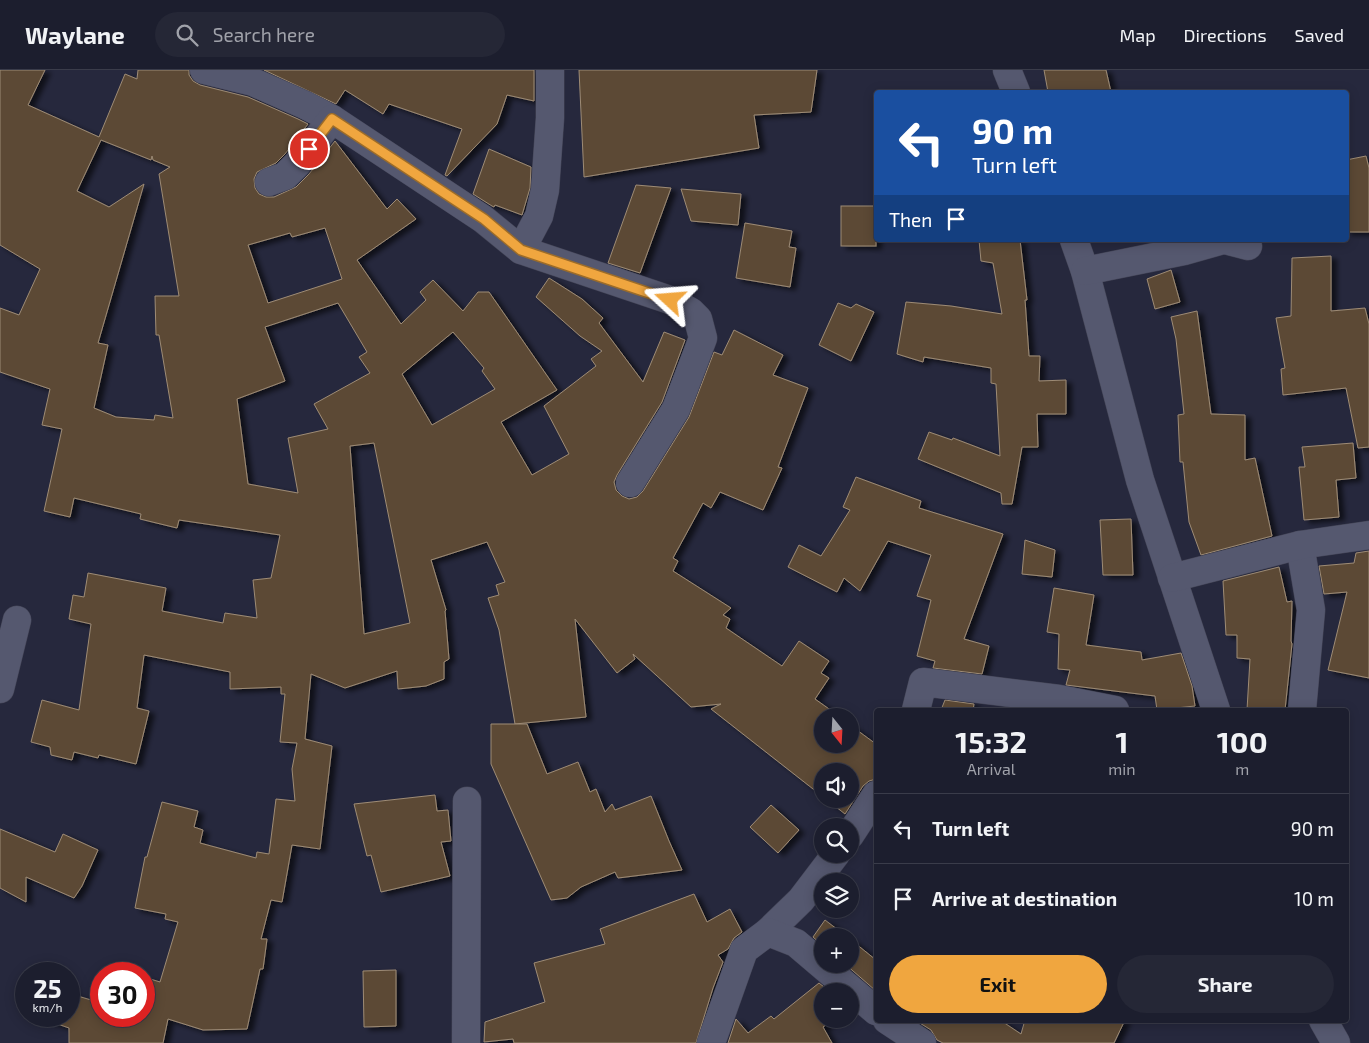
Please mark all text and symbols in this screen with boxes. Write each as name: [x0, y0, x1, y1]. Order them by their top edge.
search box: [155, 12, 505, 57]
text: Waylane: [25, 20, 125, 49]
icon: search: [173, 21, 201, 49]
text: Search here: [213, 23, 315, 46]
text: Map: [1119, 24, 1156, 46]
text: Directions: [1184, 24, 1267, 46]
text: Saved: [1295, 24, 1344, 46]
text: 90 m: [972, 109, 1053, 151]
icon: left: [889, 110, 954, 175]
pin: [288, 128, 330, 170]
icon: arrive: [295, 135, 323, 163]
text: Turn left: [972, 151, 1057, 177]
icon: arrive: [942, 205, 970, 233]
text: Then: [889, 208, 932, 231]
position arrow: [643, 273, 695, 325]
north arrow: [814, 708, 859, 752]
map controls: [814, 708, 859, 1028]
text: 15:32: [955, 723, 1027, 759]
text: 1: [1115, 723, 1128, 759]
text: 100: [1217, 723, 1268, 759]
text: Arrival: [967, 759, 1015, 778]
text: min: [1108, 759, 1136, 778]
text: m: [1235, 759, 1249, 778]
button: sound: [814, 763, 859, 808]
icon: left: [889, 815, 917, 843]
text: Turn left: [932, 817, 1009, 840]
text: 90 m: [1291, 817, 1334, 840]
button: search: [814, 818, 859, 863]
button: layers: [814, 873, 859, 918]
icon: arrive: [889, 885, 917, 913]
text: Arrive at destination: [932, 887, 1117, 910]
text: 10 m: [1294, 887, 1334, 910]
button: +: [814, 928, 859, 973]
button: Exit: [889, 955, 1107, 1013]
button: Share: [1117, 955, 1334, 1013]
speed limit sign: 30: [90, 962, 155, 1027]
text: 25: [33, 973, 62, 1003]
button: −: [814, 983, 859, 1028]
text: km/h: [33, 1000, 62, 1014]

